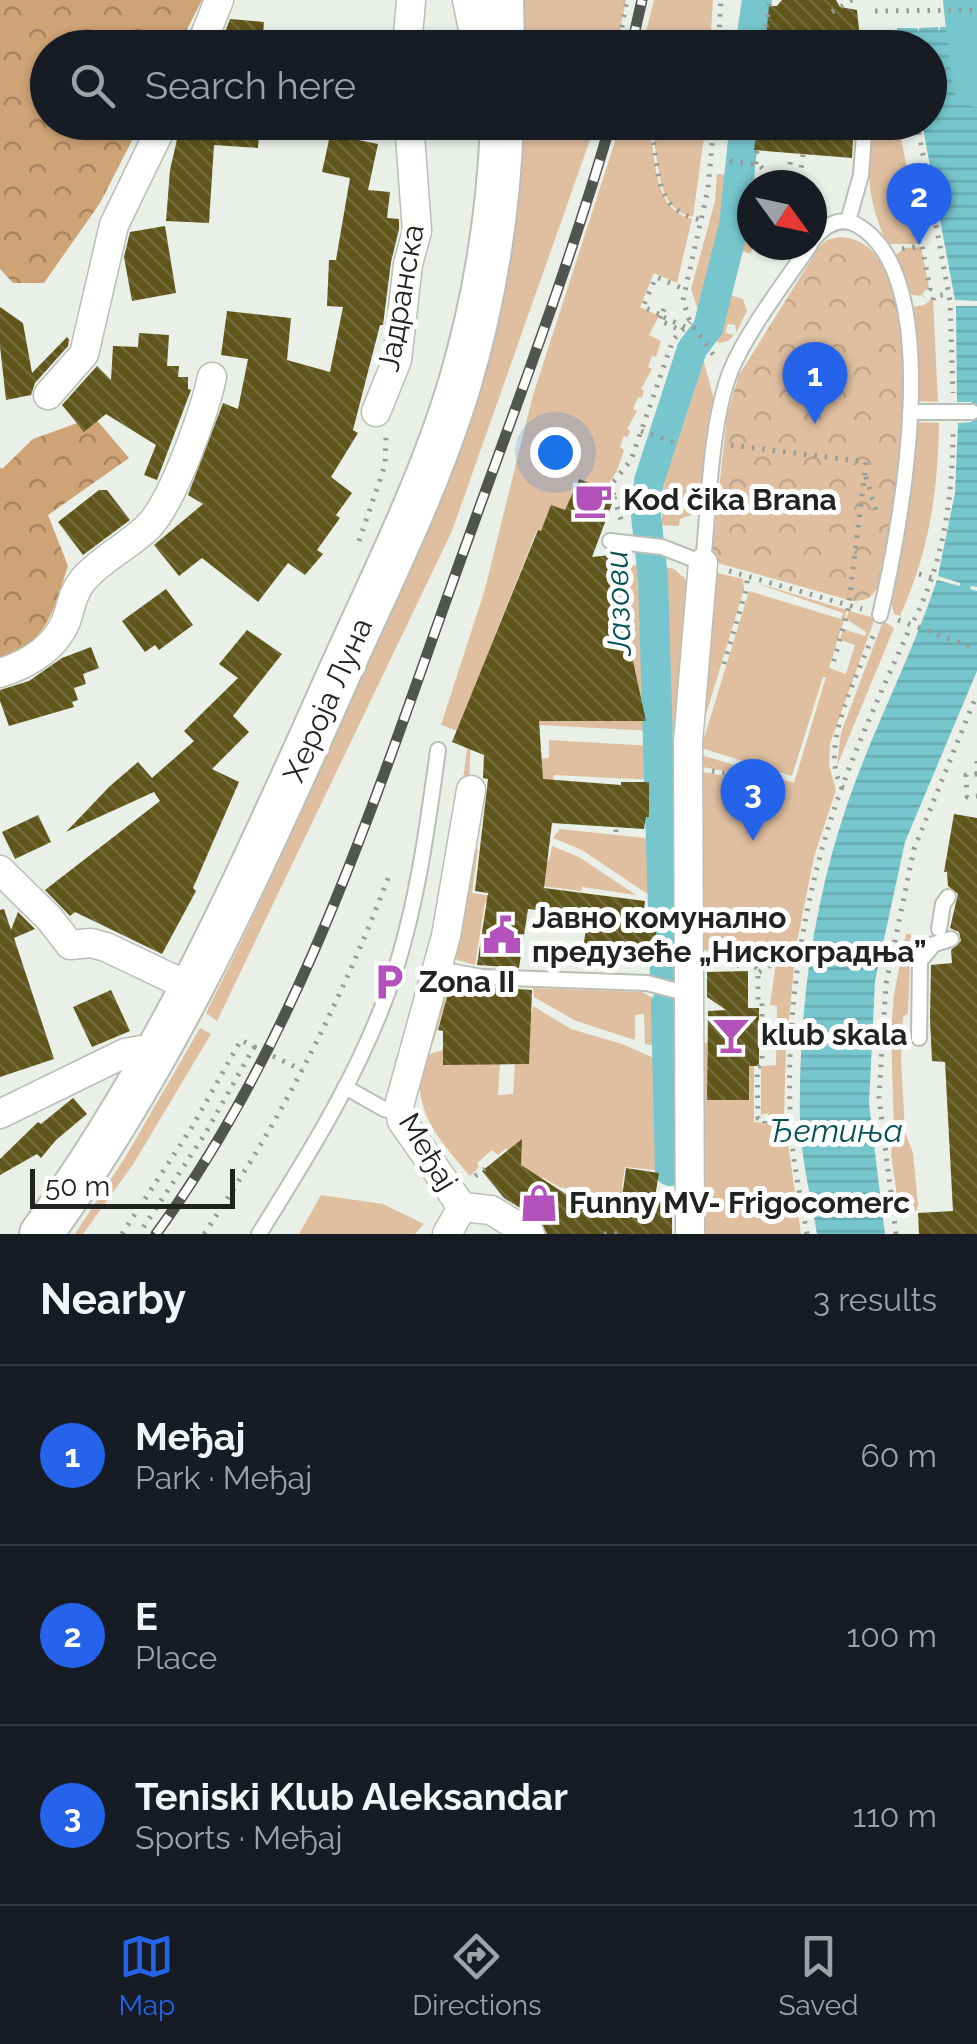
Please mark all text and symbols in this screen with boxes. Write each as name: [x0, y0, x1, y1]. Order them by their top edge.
search box: [30, 30, 947, 140]
icon: search: [65, 58, 120, 113]
text: Search here: [145, 63, 356, 108]
pin: 2: [886, 162, 952, 245]
north arrow: [737, 170, 827, 260]
street label: Јадранска: [370, 222, 431, 374]
pin: 1: [782, 342, 848, 424]
your location: [530, 427, 581, 478]
cafe icon: Kod čika Brana: [572, 479, 614, 521]
place label: Kod čika Brana: [623, 482, 837, 517]
water label: Јазови: [597, 550, 638, 658]
street label: Хероја Луна: [276, 612, 379, 787]
pin: 3: [720, 758, 786, 841]
place label: Јавно комунално предузеће „Нискоградња”: [532, 900, 927, 969]
public building icon: Јавно комунално предузеће „Нискоградња”: [481, 914, 523, 956]
parking icon: Zona II: [368, 961, 410, 1003]
place label: Zona II: [419, 964, 515, 999]
bar icon: klub skala: [710, 1014, 752, 1056]
place label: klub skala: [761, 1017, 907, 1052]
street label: Међај: [392, 1107, 465, 1197]
water label: Ђетиња: [769, 1112, 903, 1149]
scale bar: [30, 1164, 235, 1208]
text: 50 m: [45, 1170, 110, 1203]
shop icon: Funny MV- Frigocomerc: [518, 1182, 560, 1224]
place label: Funny MV- Frigocomerc: [569, 1185, 910, 1220]
text: Nearby: [40, 1275, 186, 1324]
text: 3 results: [813, 1281, 937, 1318]
text: Међај: [135, 1414, 245, 1459]
text: 1: [65, 1437, 80, 1474]
text: 60 m: [861, 1437, 937, 1474]
text: Park · Међај: [135, 1459, 312, 1496]
text: E: [135, 1594, 158, 1639]
text: 2: [63, 1617, 82, 1654]
text: 100 m: [847, 1617, 937, 1654]
text: Place: [135, 1639, 217, 1676]
text: Teniski Klub Aleksandar: [135, 1774, 568, 1819]
text: 3: [64, 1797, 81, 1834]
text: 110 m: [852, 1797, 937, 1834]
text: Sports · Међај: [135, 1819, 342, 1856]
tab: Map: [118, 1929, 175, 2022]
tab: Directions: [412, 1929, 542, 2022]
tab: Saved: [778, 1929, 859, 2022]

